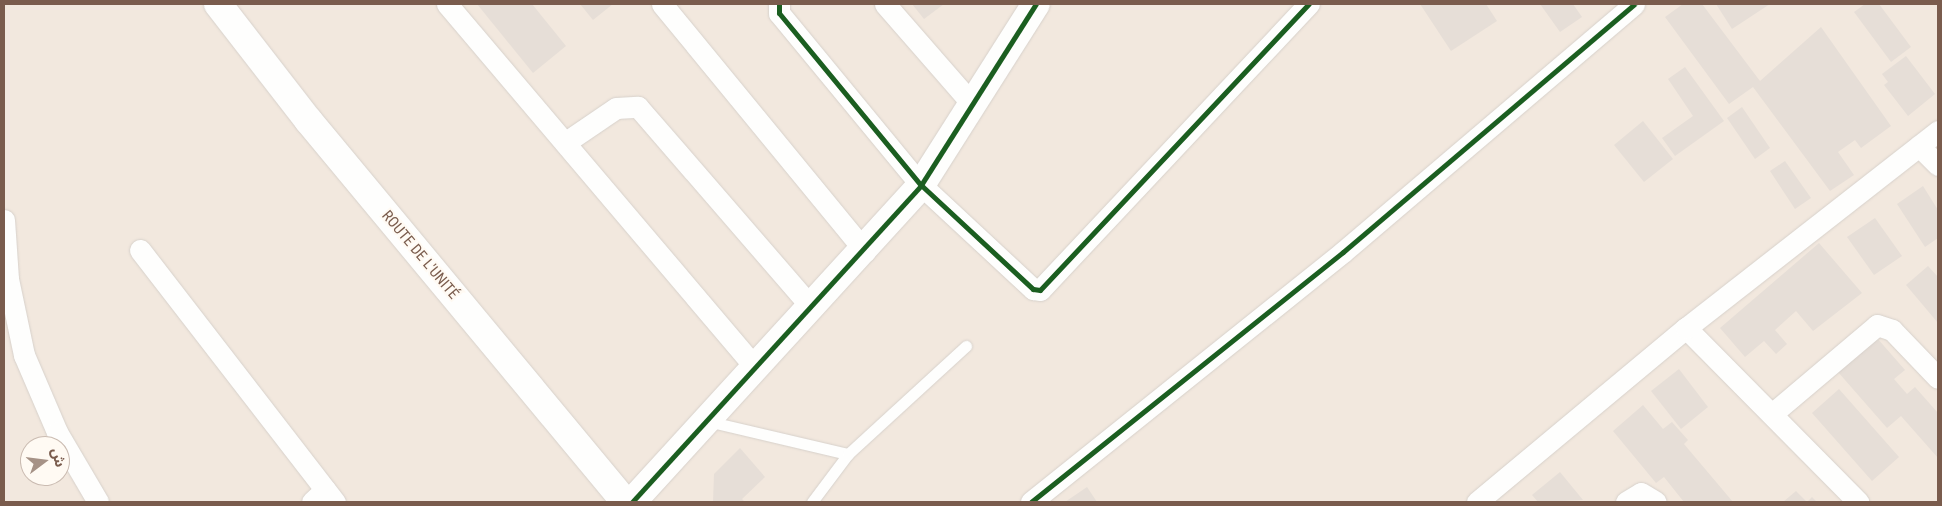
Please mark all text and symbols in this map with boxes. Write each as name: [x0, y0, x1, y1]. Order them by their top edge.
street label: ROUTE DE L'UNITÉ: [378, 207, 462, 303]
north arrow: [20, 436, 70, 486]
text: ش: [48, 446, 69, 469]

